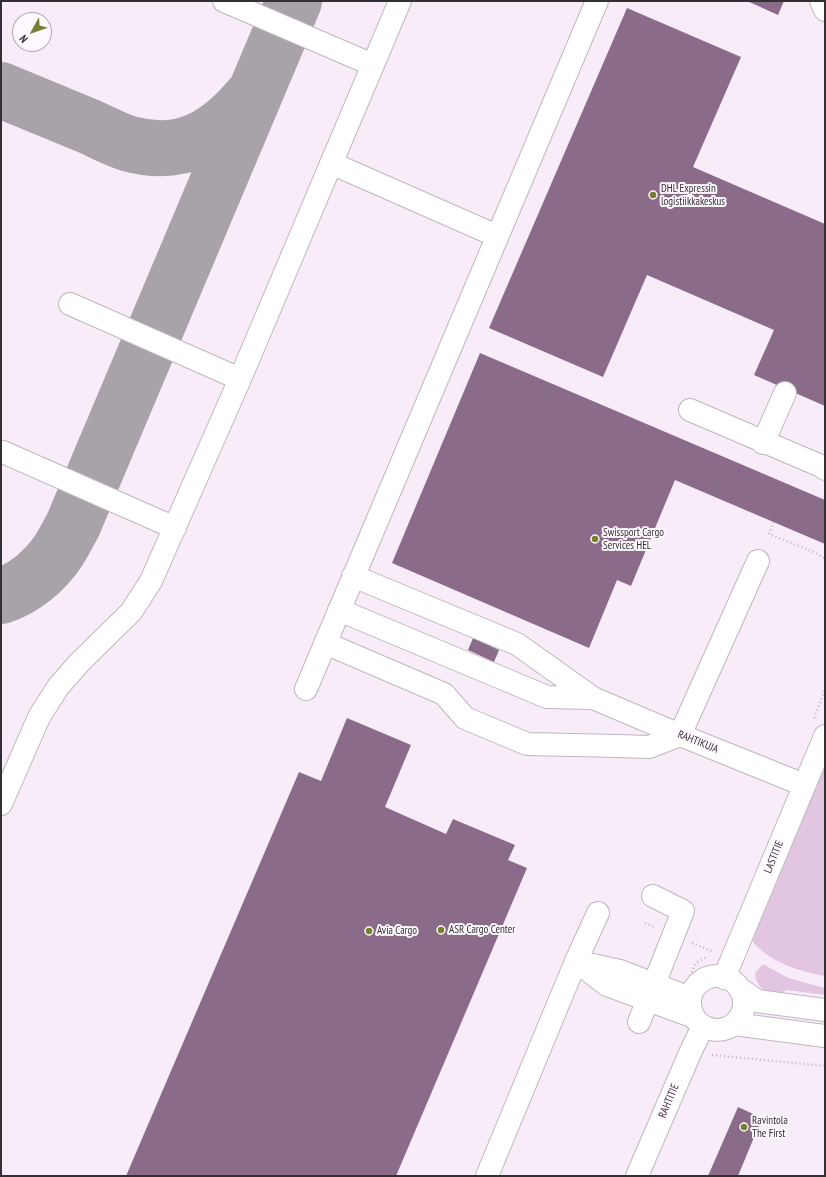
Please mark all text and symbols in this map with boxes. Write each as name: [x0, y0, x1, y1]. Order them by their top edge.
north arrow: [12, 12, 52, 52]
text: N: [16, 32, 31, 46]
place label: DHL Expressin logistiikkakeskus: [661, 182, 725, 208]
marker: DHL Expressin logistiikkakeskus: [648, 190, 658, 200]
place label: Swissport Cargo Services HEL: [603, 526, 664, 552]
marker: Swissport Cargo Services HEL: [590, 534, 600, 544]
street label: RAHTIKUJA: [676, 728, 720, 756]
street label: LASTITIE: [761, 839, 787, 875]
place label: ASR Cargo Center: [449, 923, 515, 937]
place label: Avia Cargo: [377, 924, 417, 938]
marker: ASR Cargo Center: [436, 925, 446, 935]
marker: Avia Cargo: [364, 926, 374, 936]
street label: RAHTITIE: [656, 1082, 682, 1120]
place label: Ravintola The First: [752, 1114, 788, 1140]
marker: Ravintola The First: [739, 1122, 749, 1132]

